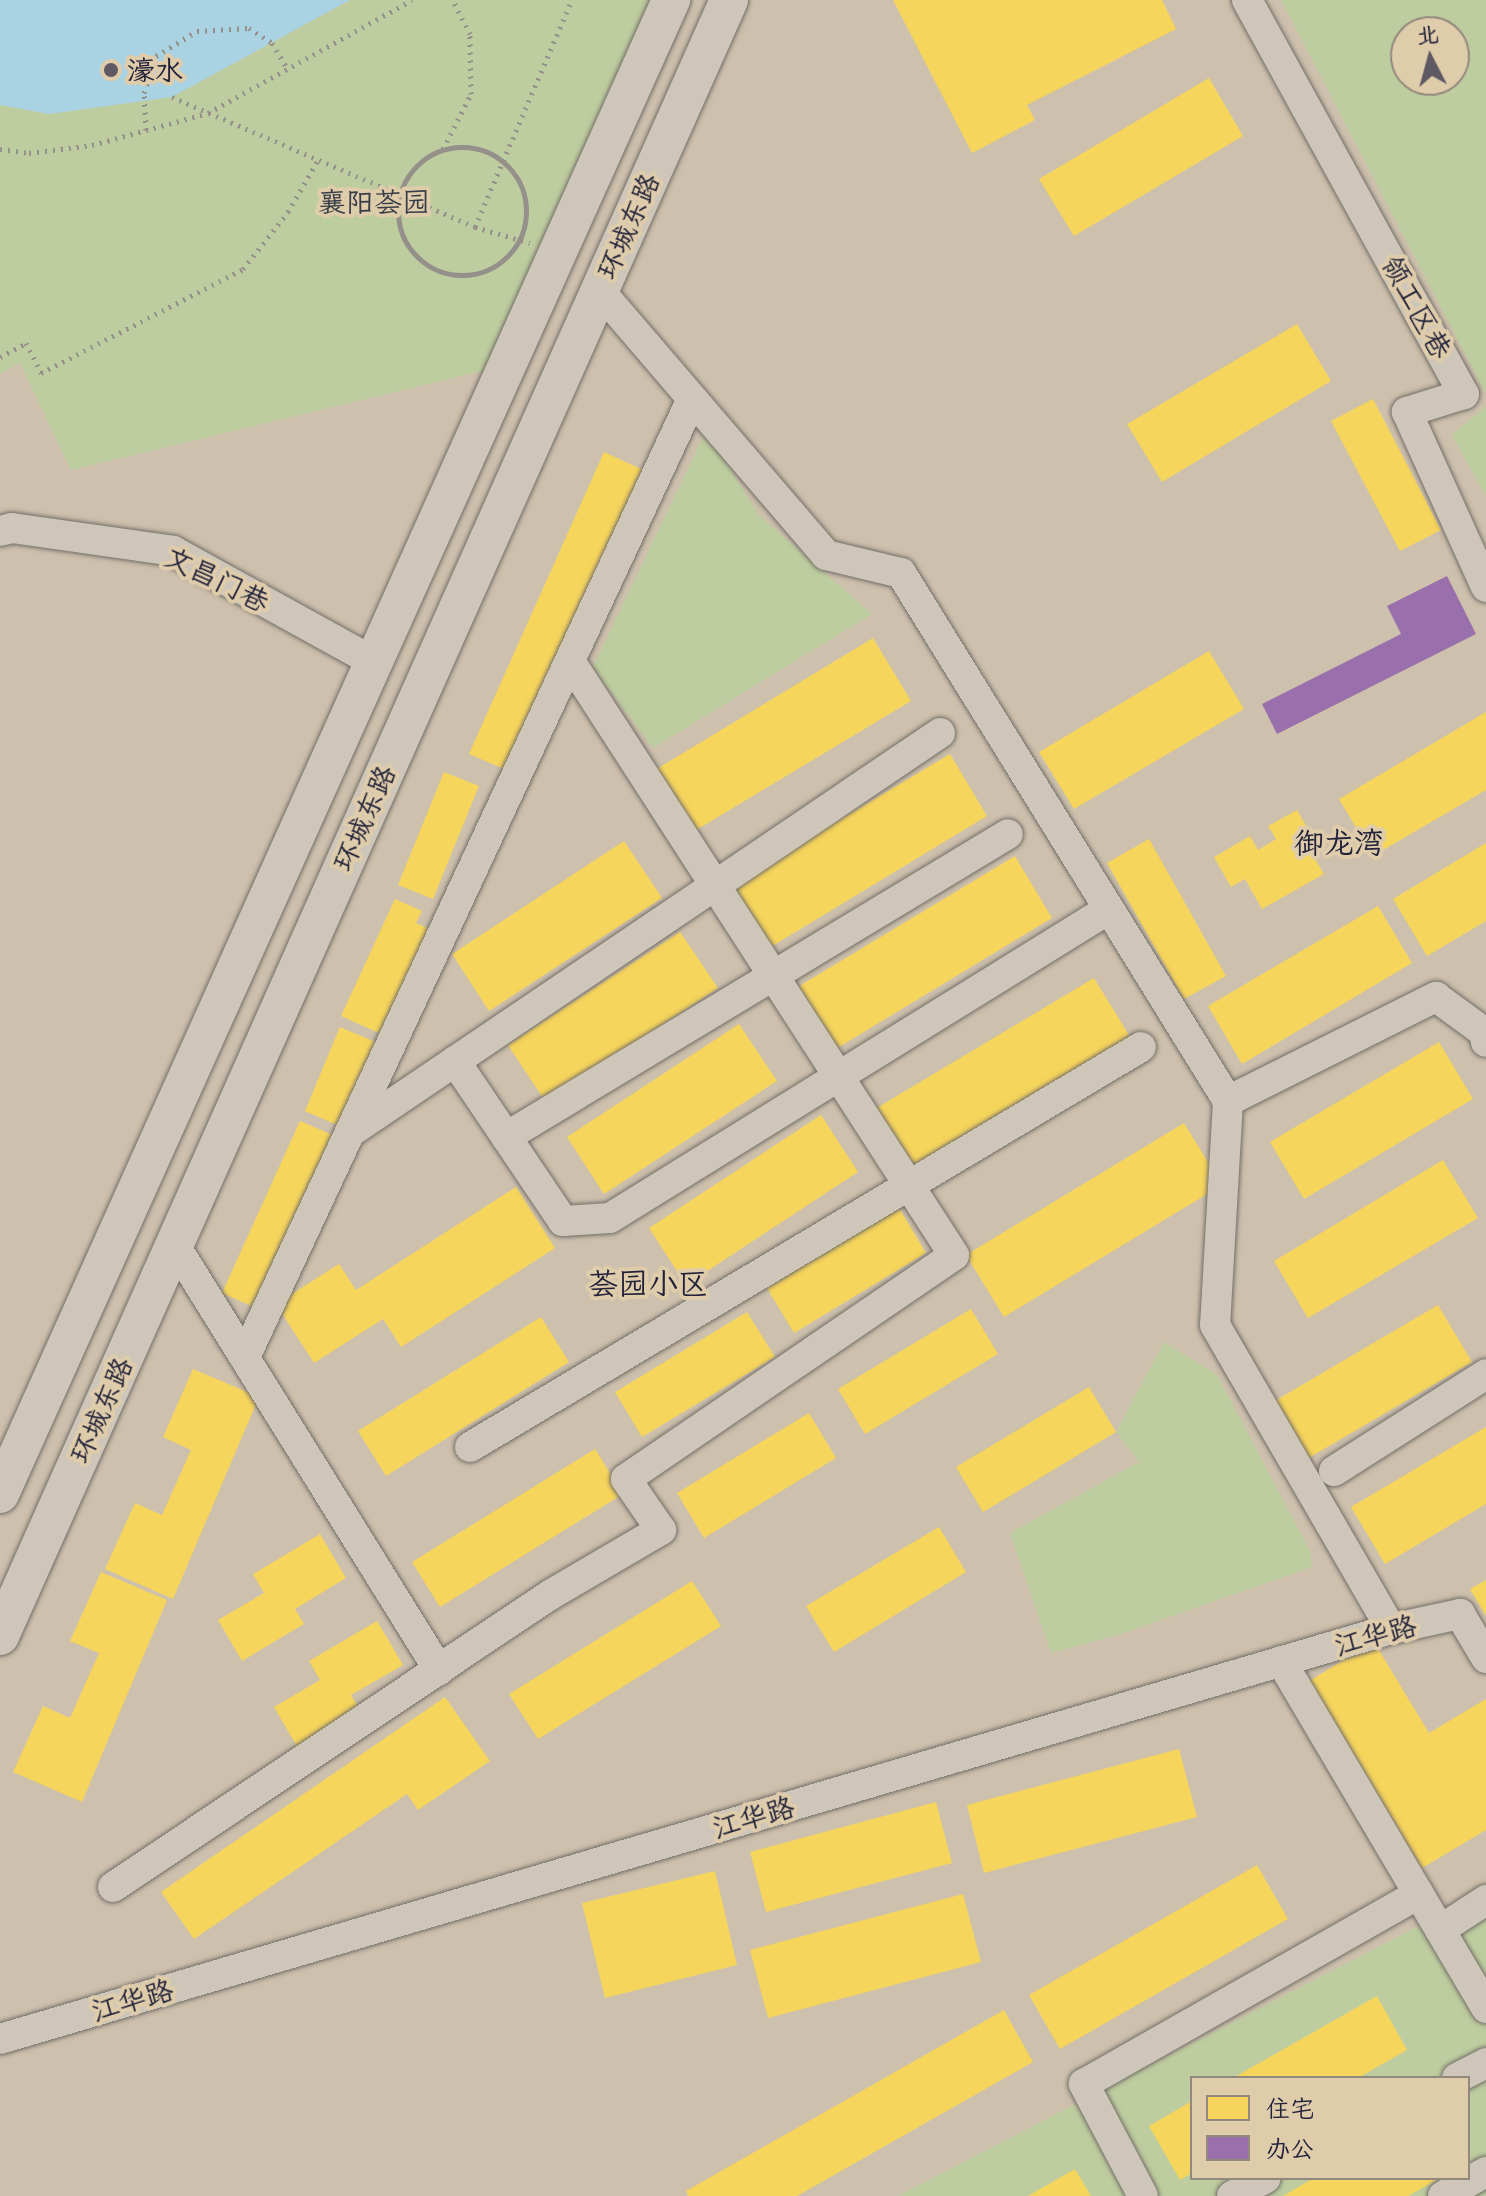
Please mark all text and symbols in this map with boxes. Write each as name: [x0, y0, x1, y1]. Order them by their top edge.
north arrow: [1390, 16, 1470, 96]
text: 北: [1415, 19, 1440, 49]
place label: 濠水: [127, 53, 183, 87]
marker: 濠水: [102, 61, 120, 79]
street label: 环城东路: [590, 168, 666, 284]
park label: 襄阳荟园: [318, 185, 430, 219]
street label: 领工区巷: [1375, 250, 1459, 364]
street label: 文昌门巷: [159, 539, 275, 619]
street label: 环城东路: [326, 760, 402, 876]
district label: 御龙湾: [1294, 824, 1384, 860]
district label: 荟园小区: [588, 1265, 708, 1301]
street label: 环城东路: [63, 1352, 139, 1468]
street label: 江华路: [1330, 1608, 1420, 1662]
street label: 江华路: [708, 1789, 798, 1845]
street label: 江华路: [87, 1972, 177, 2028]
legend: [1190, 2076, 1470, 2180]
text: 住宅: [1266, 2093, 1314, 2123]
text: 办公: [1266, 2133, 1314, 2163]

